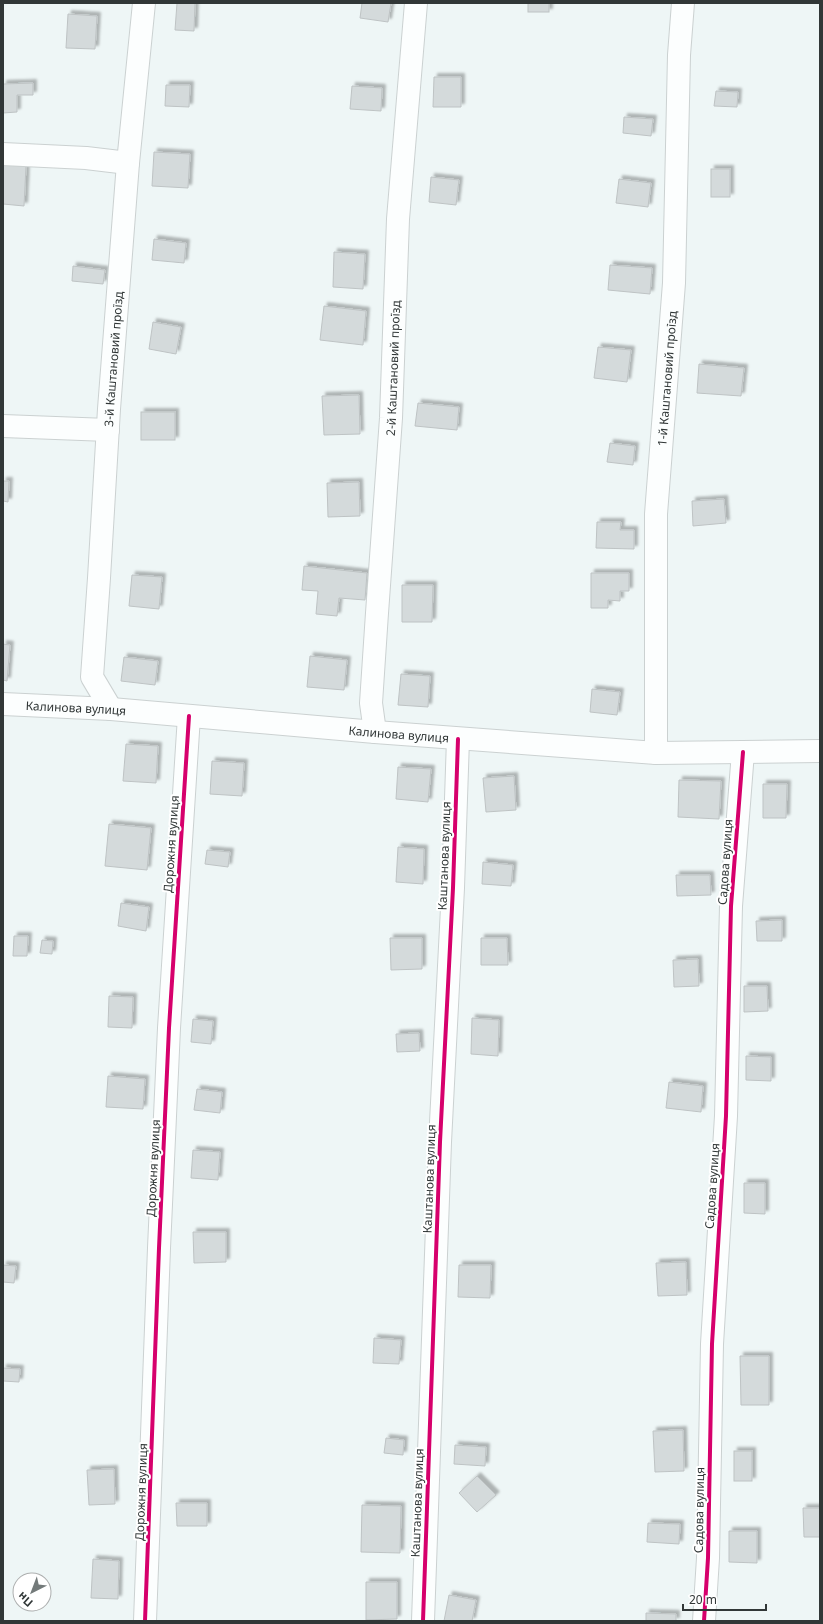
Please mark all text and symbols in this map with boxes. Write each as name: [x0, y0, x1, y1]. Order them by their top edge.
street label: 3-й Каштановий проїзд: [99, 290, 127, 427]
street label: 2-й Каштановий проїзд: [381, 299, 404, 436]
street label: 1-й Каштановий проїзд: [653, 309, 680, 447]
street label: Калинова вулиця: [25, 697, 127, 719]
street label: Калинова вулиця: [348, 721, 450, 746]
street label: Дорожня вулиця: [159, 795, 183, 893]
street label: Каштанова вулиця: [434, 801, 454, 911]
street label: Садова вулиця: [714, 818, 736, 906]
street label: Дорожня вулиця: [142, 1119, 164, 1217]
street label: Каштанова вулиця: [419, 1124, 439, 1234]
street label: Садова вулиця: [701, 1142, 723, 1230]
street label: Дорожня вулиця: [131, 1443, 151, 1541]
street label: Каштанова вулиця: [407, 1448, 427, 1558]
street label: Садова вулиця: [690, 1467, 708, 1553]
north arrow: [12, 1572, 52, 1612]
scale bar: [683, 1586, 766, 1612]
text: Пн: [14, 1589, 36, 1611]
text: 20 m: [689, 1591, 717, 1608]

